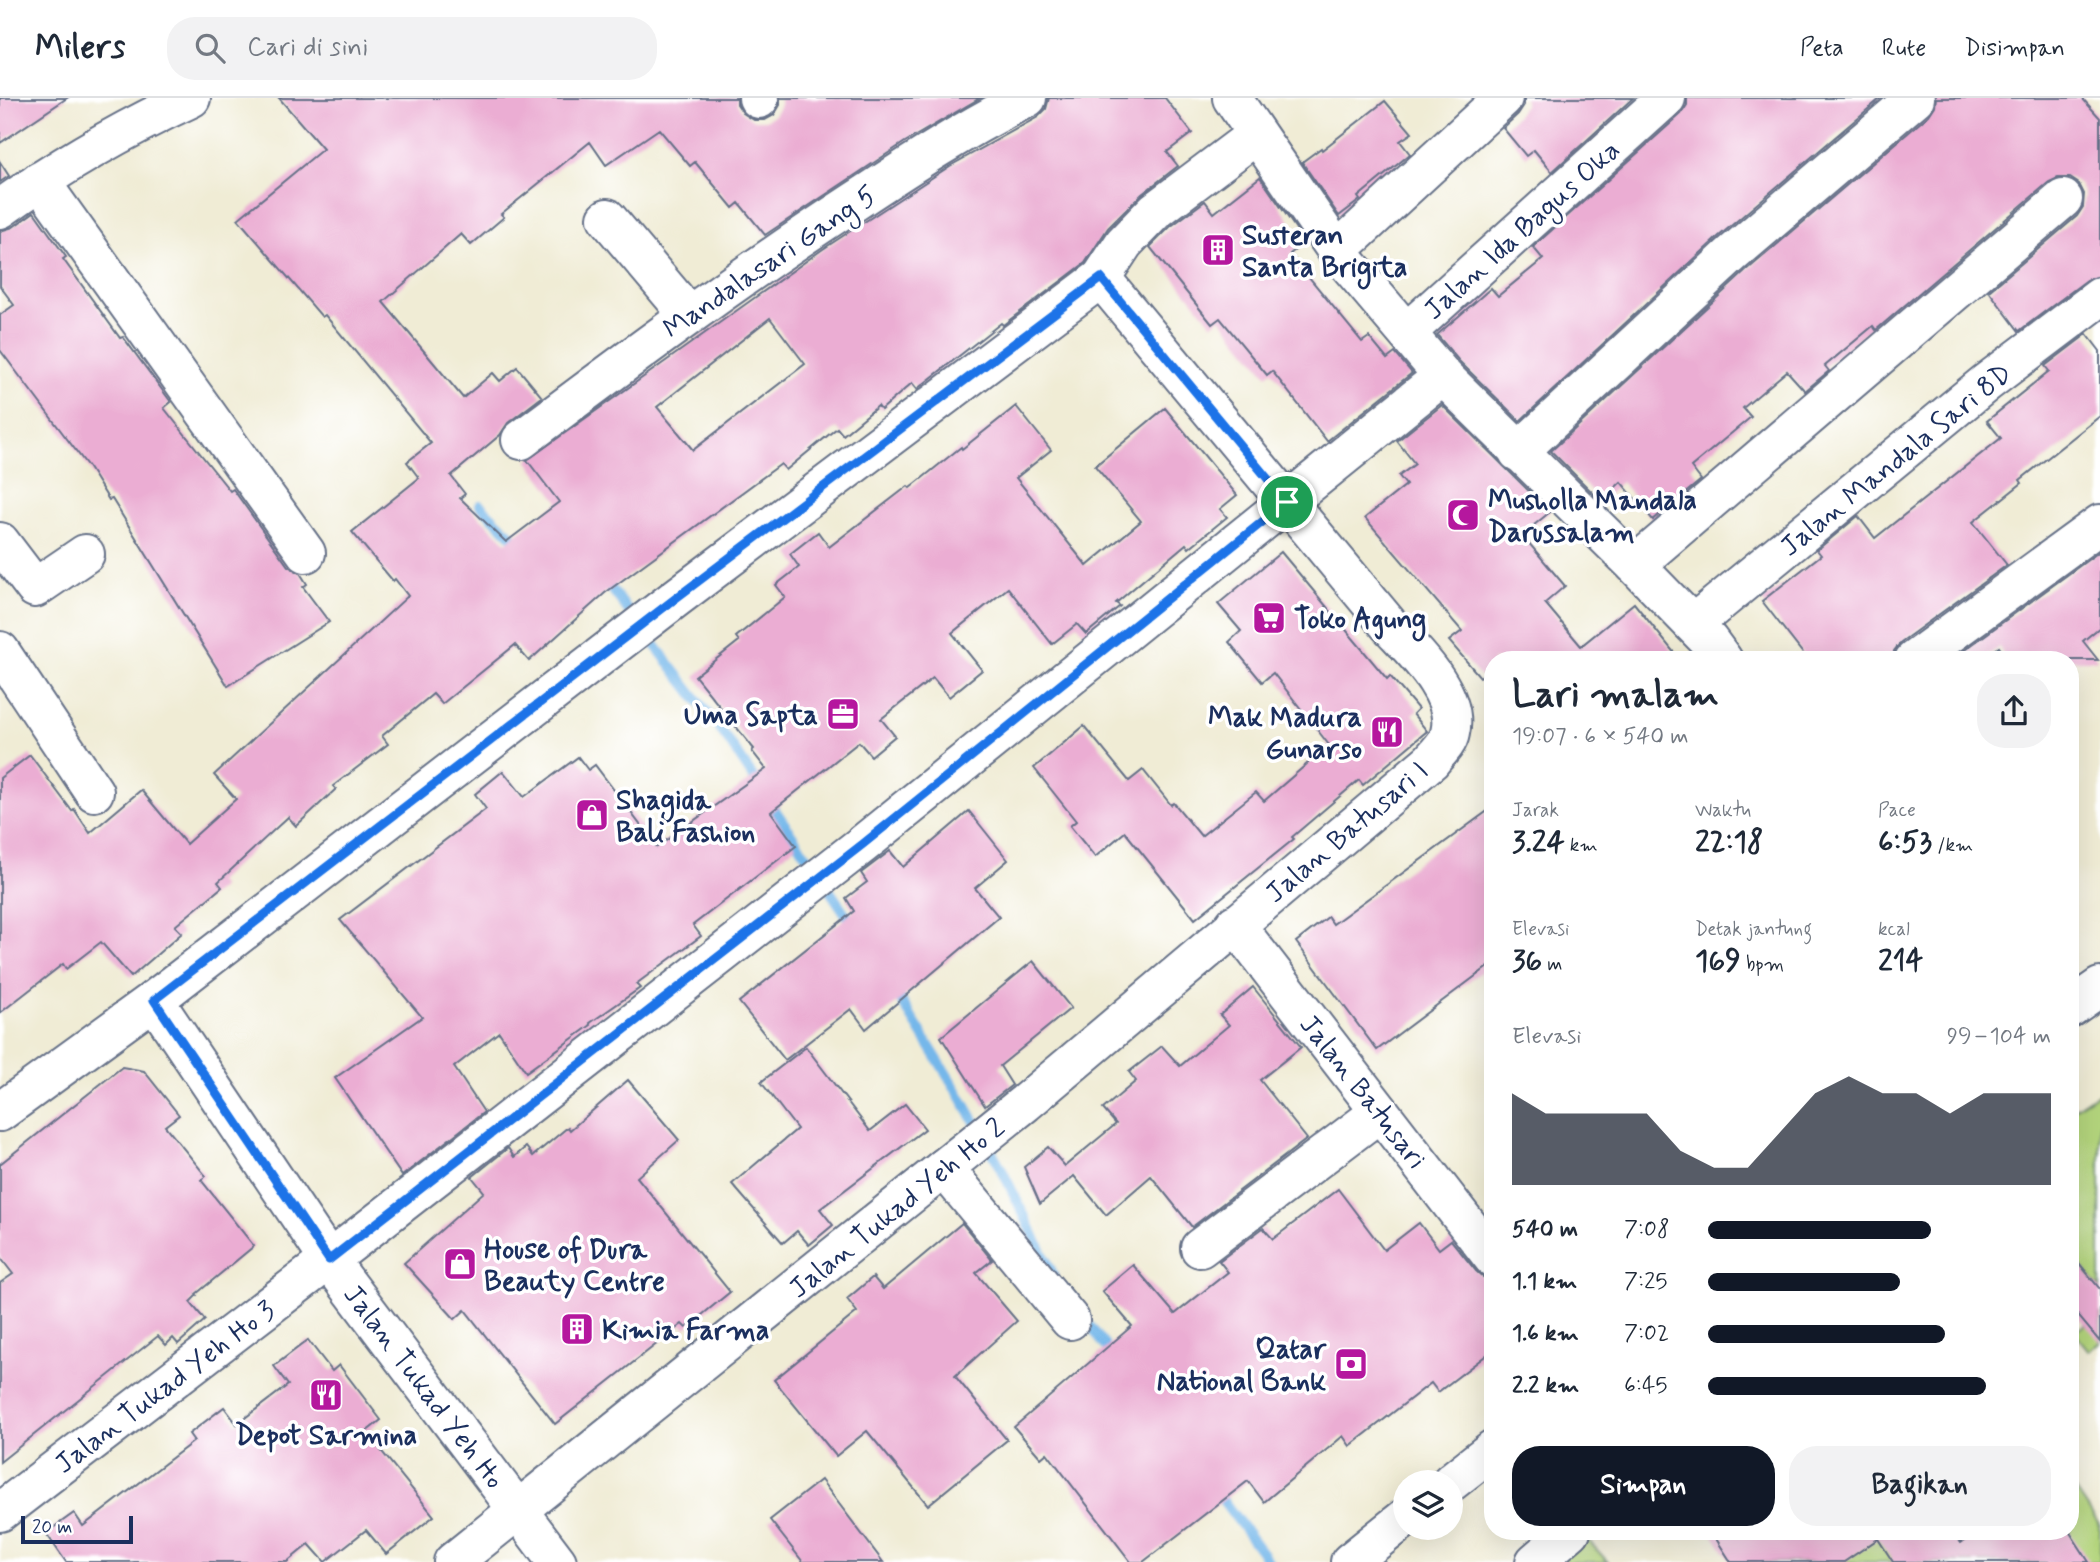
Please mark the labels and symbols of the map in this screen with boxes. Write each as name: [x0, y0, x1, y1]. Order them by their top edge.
street label: Jalan Ida Bagus Oka: [1417, 133, 1630, 330]
street label: Mandalasari Gang 5: [657, 178, 885, 350]
place label: Susteran Santa Brigita: [1242, 218, 1407, 290]
building icon: Susteran Santa Brigita: [1199, 231, 1237, 269]
street label: Jalan Mandala Sari 8D: [1773, 356, 2020, 566]
pin: [1257, 472, 1317, 532]
place label: Musholla Mandala Darussalam: [1488, 483, 1697, 552]
mosque icon: Musholla Mandala Darussalam: [1444, 496, 1482, 534]
supermarket icon: Toko Agung: [1250, 599, 1288, 637]
place label: Toko Agung: [1294, 602, 1426, 642]
office icon: Uma Sapta: [824, 695, 862, 733]
place label: Uma Sapta: [684, 698, 818, 735]
place label: Mak Madura Gunarso: [1208, 700, 1362, 769]
restaurant icon: Mak Madura Gunarso: [1368, 713, 1406, 751]
street label: Jalan Batusari I: [1258, 754, 1437, 912]
place label: Shagida Bali Fashion: [616, 783, 755, 852]
shop icon: Shagida Bali Fashion: [573, 796, 611, 834]
street label: Jalan Batusari: [1290, 1008, 1434, 1177]
street label: Jalan Tukad Yeh Ho 2: [782, 1110, 1013, 1308]
place label: House of Dura Beauty Centre: [484, 1232, 665, 1301]
shop icon: House of Dura Beauty Centre: [441, 1245, 479, 1283]
street label: Jalan Tukad Yeh Ho: [334, 1278, 512, 1497]
street label: Jalan Tukad Yeh Ho 3: [48, 1293, 283, 1483]
building icon: Kimia Farma: [558, 1310, 596, 1348]
place label: Kimia Farma: [602, 1313, 769, 1350]
place label: Qatar National Bank: [1157, 1332, 1327, 1401]
bank icon: Qatar National Bank: [1332, 1345, 1370, 1383]
restaurant icon: Depot Sarmina: [307, 1376, 345, 1414]
place label: Depot Sarmina: [235, 1418, 417, 1455]
scale bar: [21, 1513, 133, 1545]

